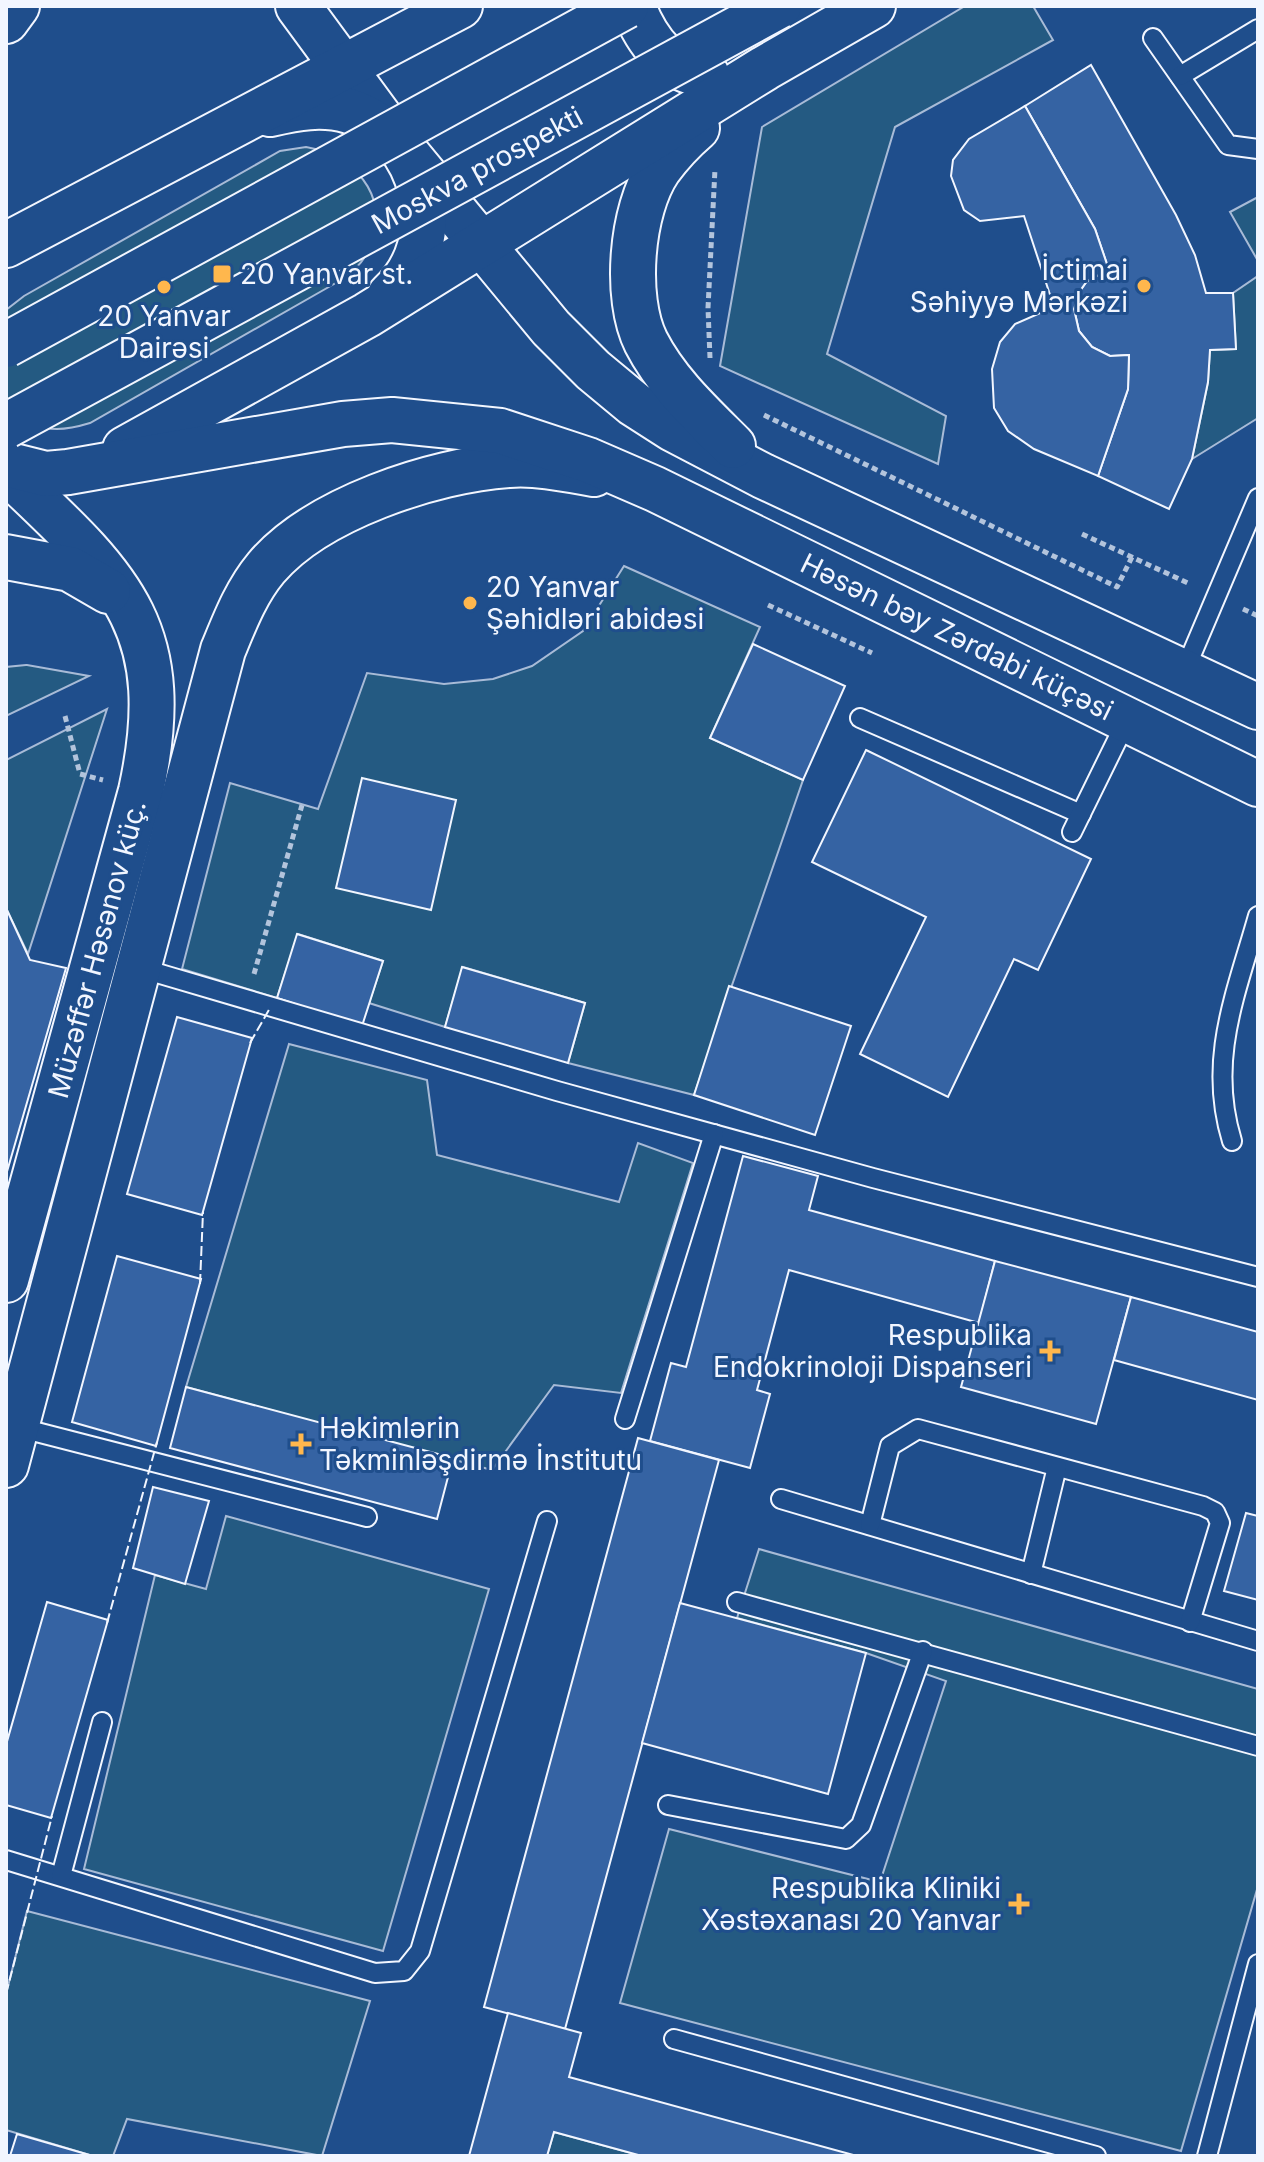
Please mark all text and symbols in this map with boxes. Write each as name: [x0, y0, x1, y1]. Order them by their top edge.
street label: Moskva prospekti: [366, 99, 588, 241]
place label: İctimai Səhiyyə Mərkəzi: [910, 253, 1128, 319]
place label: 20 Yanvar st.: [240, 257, 413, 291]
marker: 20 Yanvar st.: [211, 263, 233, 285]
marker: İctimai Səhiyyə Mərkəzi: [1135, 277, 1153, 295]
marker: 20 Yanvar Dairəsi: [155, 278, 173, 296]
place label: 20 Yanvar Dairəsi: [97, 299, 231, 365]
street label: Həsən bəy Zərdabi küçəsi: [795, 546, 1119, 728]
place label: 20 Yanvar Şəhidləri abidəsi: [486, 570, 704, 636]
marker: 20 Yanvar Şəhidləri abidəsi: [461, 594, 479, 612]
street label: Müzəffər Həsənov küç.: [41, 796, 153, 1102]
place label: Respublika Endokrinoloji Dispanseri: [713, 1318, 1032, 1384]
marker: Respublika Endokrinoloji Dispanseri: [1039, 1340, 1061, 1362]
place label: Həkimlərin Təkminləşdirmə İnstitutu: [319, 1411, 642, 1477]
marker: Həkimlərin Təkminləşdirmə İnstitutu: [290, 1433, 312, 1455]
place label: Respublika Kliniki Xəstəxanası 20 Yanvar: [701, 1871, 1001, 1937]
marker: Respublika Kliniki Xəstəxanası 20 Yanvar: [1008, 1893, 1030, 1915]

